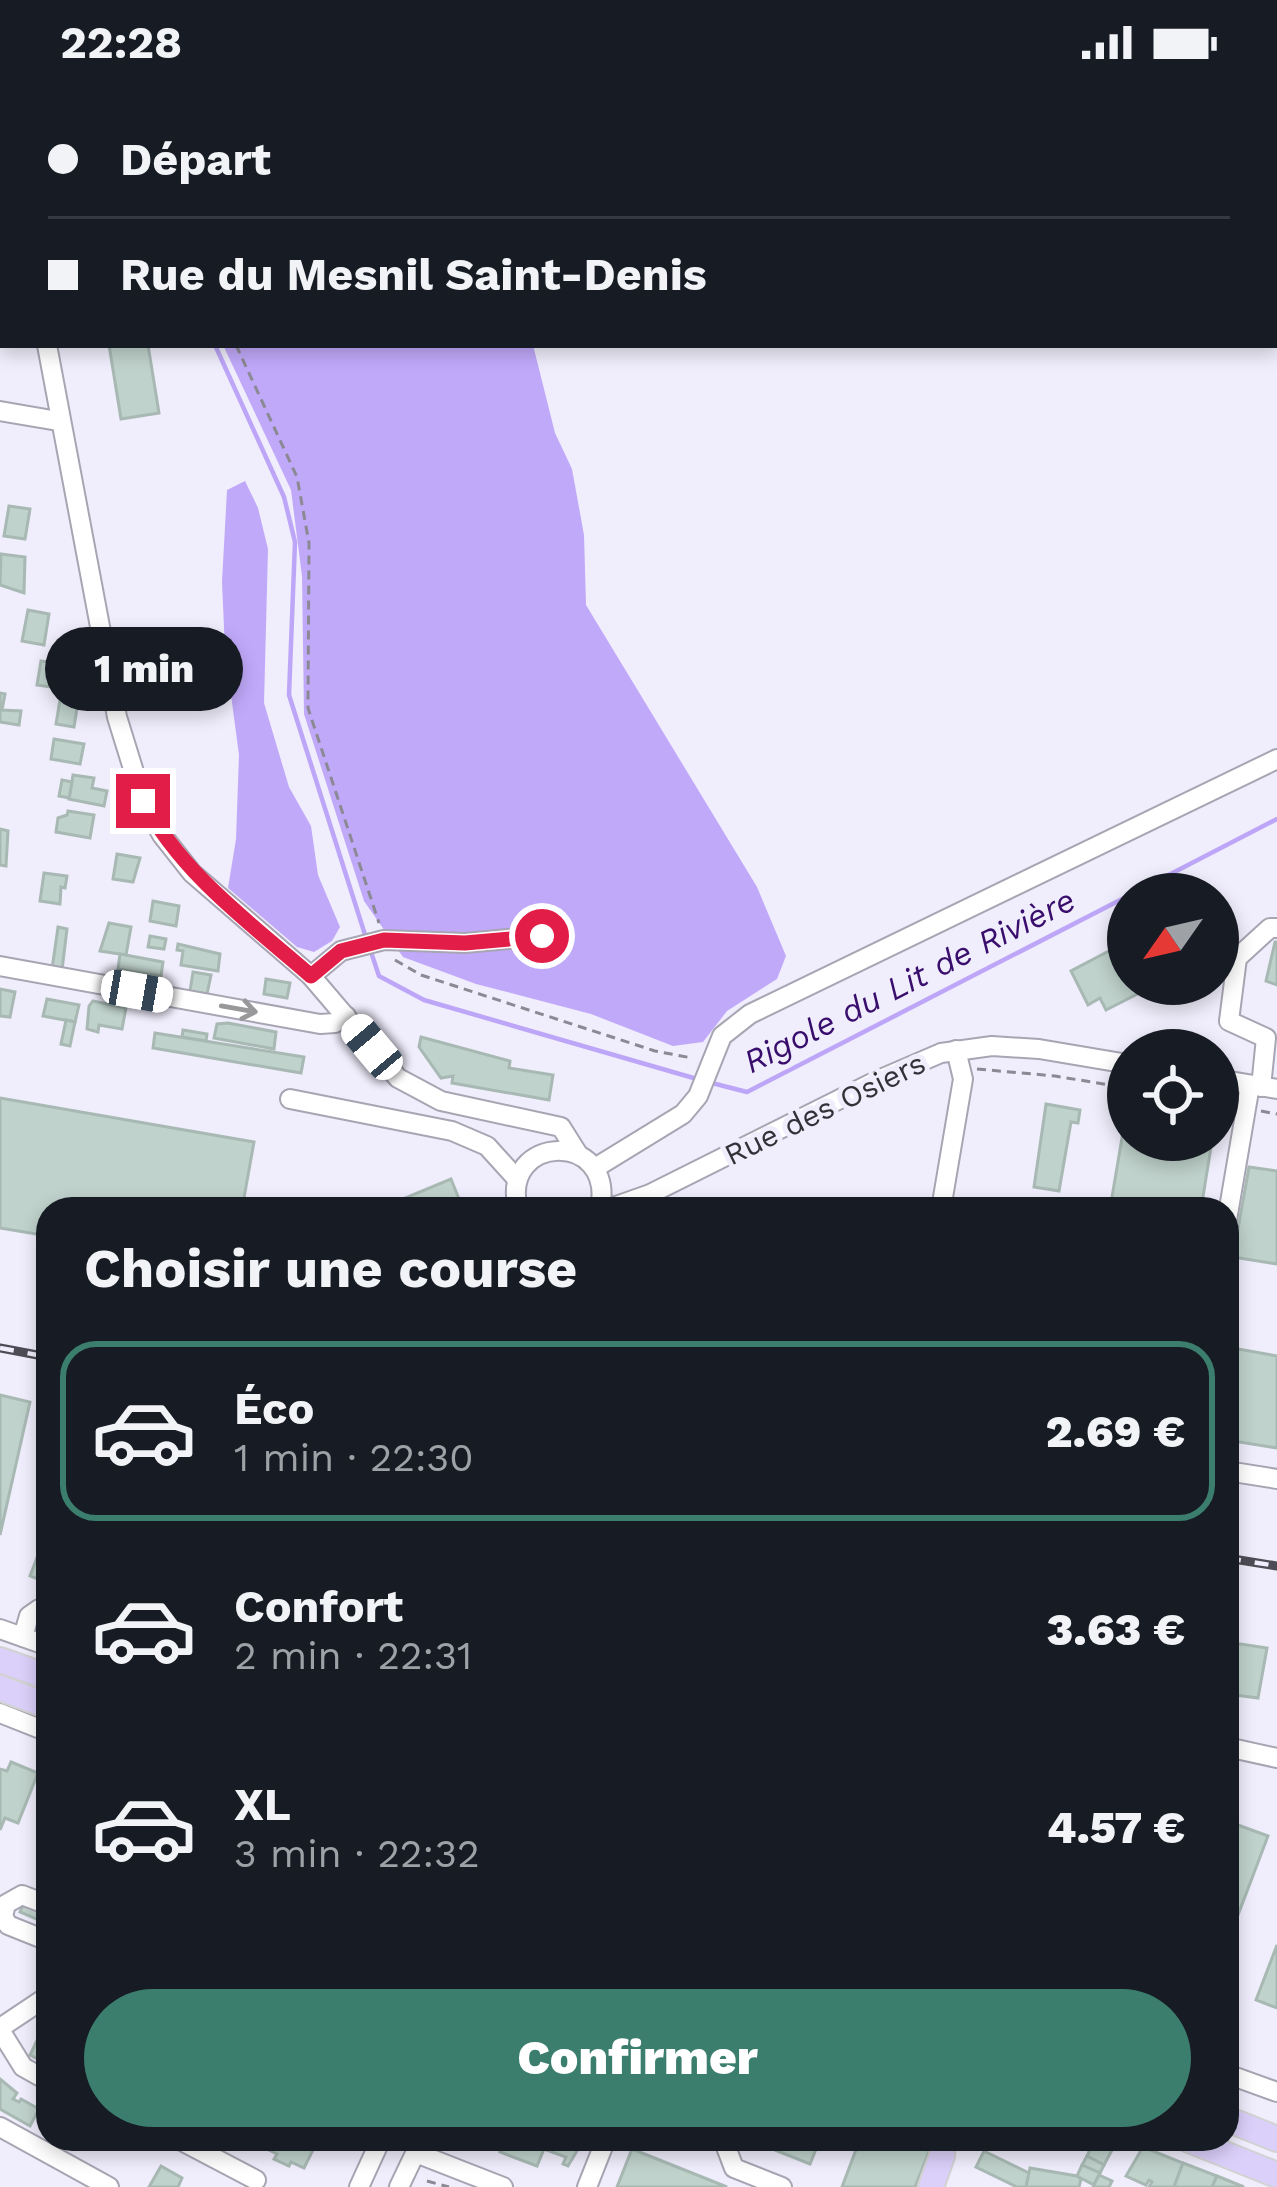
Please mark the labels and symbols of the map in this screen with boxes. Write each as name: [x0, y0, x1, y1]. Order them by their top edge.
callout: 1 min: [44, 627, 242, 711]
route end: [116, 774, 170, 828]
north arrow: [1107, 873, 1239, 1005]
water label: Rigole du Lit de Rivière: [737, 880, 1081, 1081]
route start: [515, 909, 569, 963]
car: [98, 967, 176, 1015]
one-way arrow: [219, 999, 258, 1021]
car: [335, 1008, 409, 1086]
street label: Rue des Osiers: [719, 1045, 931, 1172]

